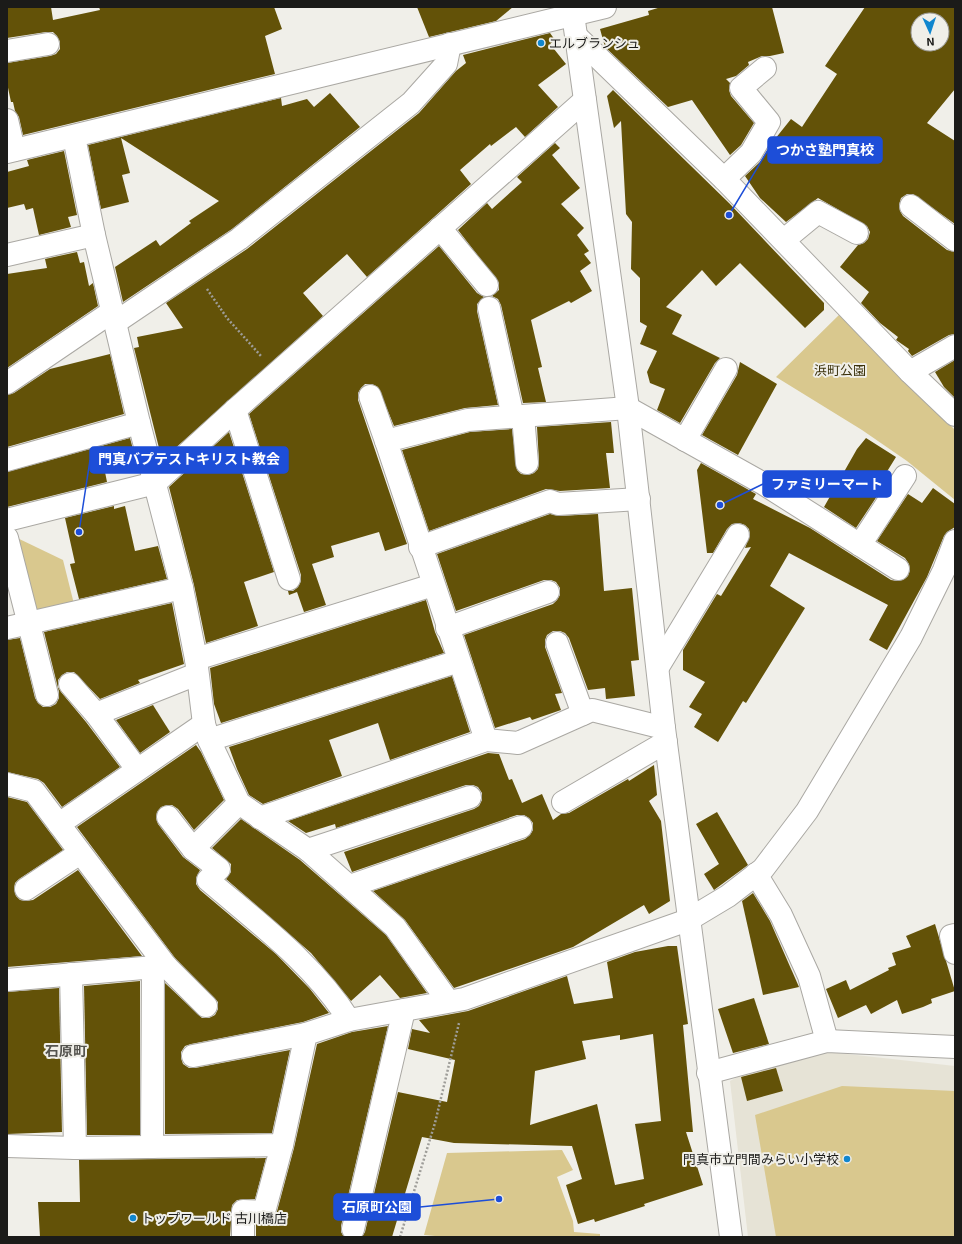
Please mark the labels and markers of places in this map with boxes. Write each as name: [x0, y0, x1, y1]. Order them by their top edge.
place label: エルブランシュ: [549, 35, 640, 51]
marker: エルブランシュ: [536, 38, 546, 48]
callout: つかさ塾門真校: [768, 137, 882, 163]
callout: 門真バプテストキリスト教会: [90, 447, 288, 473]
callout: ファミリーマート: [763, 471, 891, 497]
place label: 門真市立門間みらい小学校: [683, 1151, 839, 1167]
marker: 門真市立門間みらい小学校: [842, 1154, 852, 1164]
callout: 石原町公園: [334, 1194, 420, 1220]
place label: トップワールド 古川橋店: [141, 1210, 287, 1226]
marker: トップワールド 古川橋店: [128, 1213, 138, 1223]

